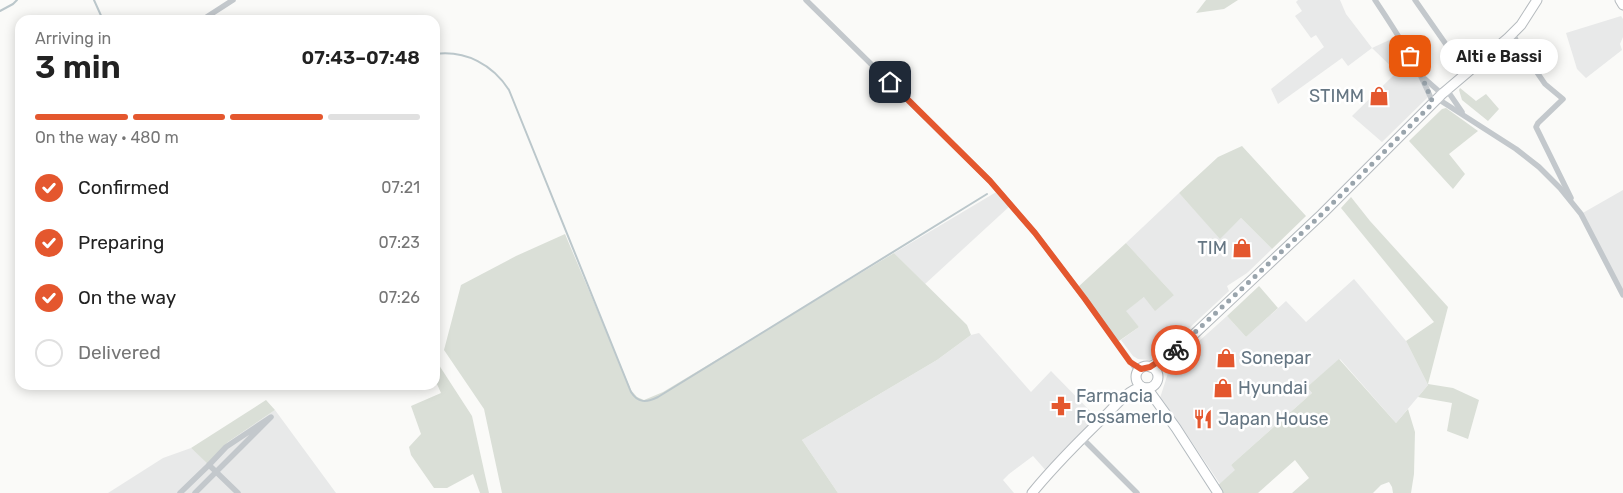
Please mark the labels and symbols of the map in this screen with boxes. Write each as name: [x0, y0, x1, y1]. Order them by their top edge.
pin: [1389, 35, 1431, 77]
callout: Alti e Bassi: [1440, 38, 1558, 74]
pin: [869, 61, 911, 103]
place label: STIMM: [1309, 85, 1364, 107]
shop icon: STIMM: [1368, 85, 1390, 107]
place label: TIM: [1197, 237, 1227, 259]
shop icon: TIM: [1231, 237, 1253, 259]
courier: [1151, 325, 1201, 375]
shop icon: Sonepar: [1215, 347, 1237, 369]
place label: Sonepar: [1241, 347, 1311, 369]
shop icon: Hyundai: [1212, 377, 1234, 399]
place label: Hyundai: [1238, 377, 1308, 399]
place label: Farmacia Fossamerlo: [1076, 385, 1173, 428]
pharmacy icon: Farmacia Fossamerlo: [1050, 395, 1072, 417]
restaurant icon: Japan House: [1192, 408, 1214, 430]
place label: Japan House: [1218, 408, 1329, 430]

